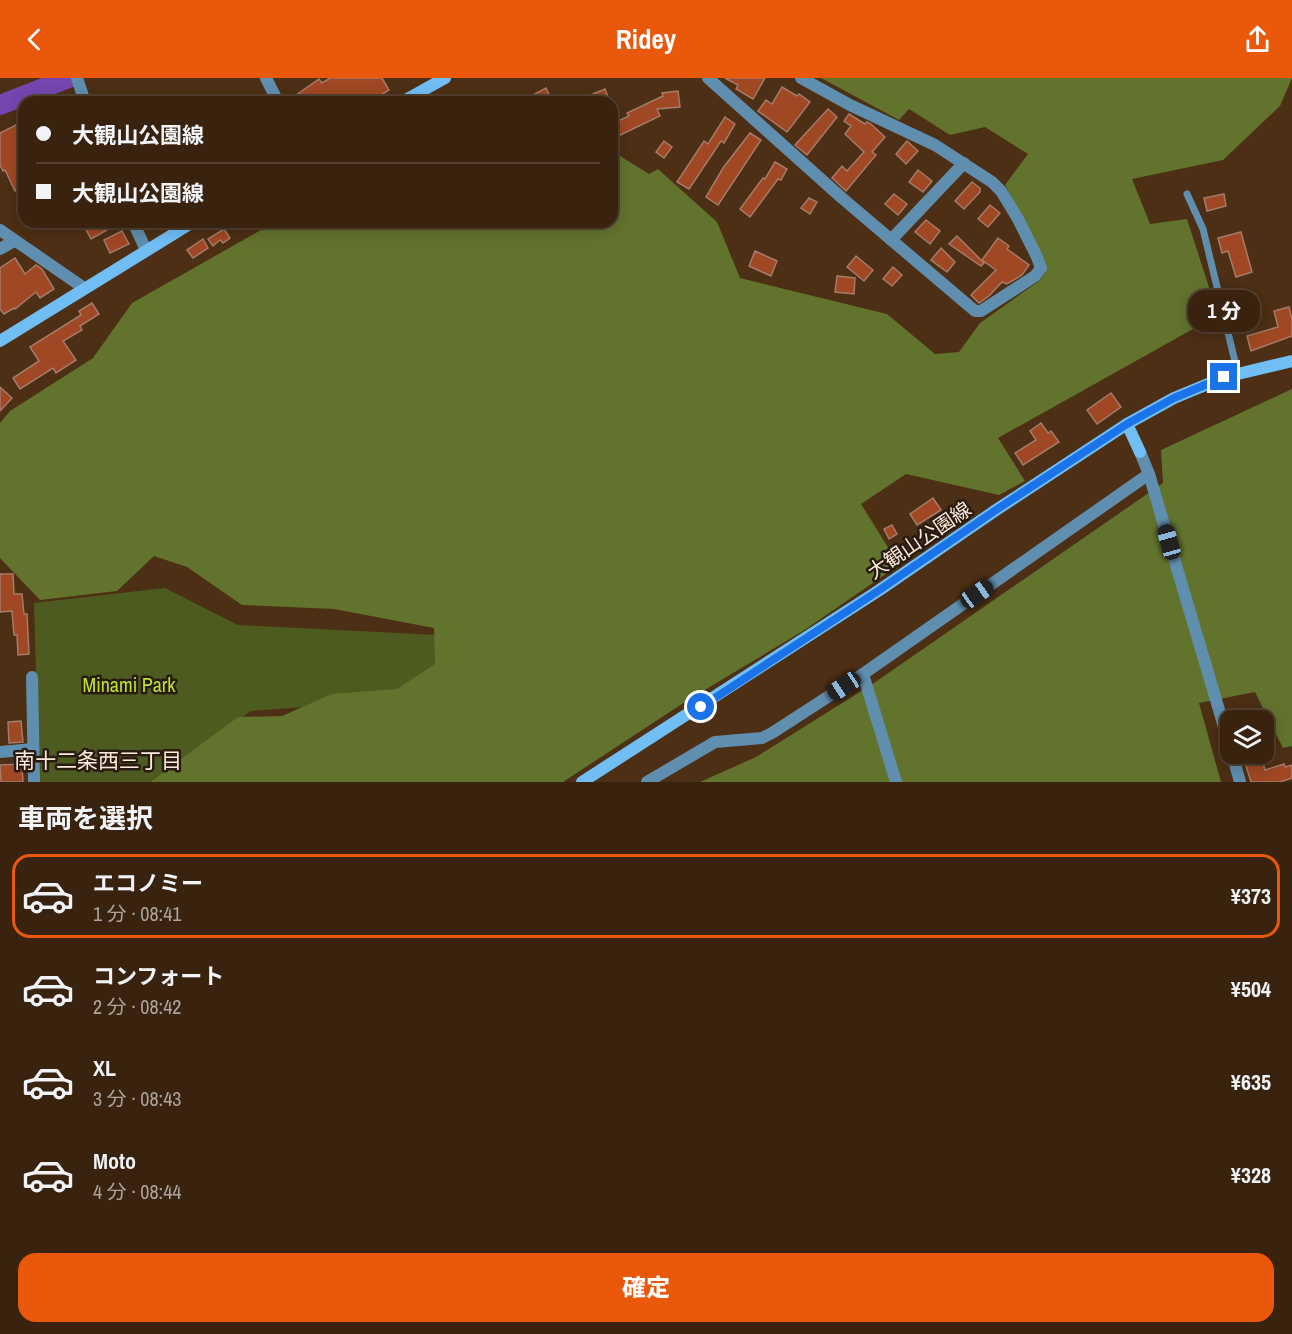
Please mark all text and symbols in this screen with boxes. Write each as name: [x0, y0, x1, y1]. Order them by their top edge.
text: Ridey: [616, 21, 676, 57]
icon: back: [18, 23, 51, 56]
icon: share: [1241, 23, 1274, 56]
text: 大観山公園線: [72, 120, 204, 150]
text: 大観山公園線: [72, 178, 204, 208]
callout: 1 分: [1188, 290, 1260, 332]
text: 1 分: [1207, 297, 1241, 324]
route end: [1210, 363, 1237, 390]
street label: 大観山公園線: [862, 495, 976, 585]
car: [1155, 522, 1183, 562]
car: [957, 576, 997, 612]
car: [824, 669, 864, 703]
park label: Minami Park: [83, 671, 176, 698]
route start: [687, 693, 714, 720]
map controls: [1220, 710, 1274, 764]
button: layers: [1220, 710, 1274, 764]
district label: 南十二条西三丁目: [14, 746, 182, 775]
text: 車両を選択: [18, 800, 153, 836]
text: エコノミー: [93, 868, 203, 898]
icon: car: [21, 869, 75, 923]
text: ¥373: [1231, 881, 1271, 911]
text: 1 分 · 08:41: [93, 900, 181, 927]
text: コンフォート: [93, 961, 224, 991]
icon: car: [21, 962, 75, 1016]
text: ¥504: [1231, 974, 1271, 1004]
text: 2 分 · 08:42: [93, 993, 181, 1020]
text: XL: [93, 1053, 116, 1083]
icon: car: [21, 1055, 75, 1109]
text: ¥635: [1231, 1067, 1271, 1097]
text: 3 分 · 08:43: [93, 1085, 181, 1112]
text: Moto: [93, 1146, 136, 1176]
icon: car: [21, 1148, 75, 1202]
text: ¥328: [1231, 1160, 1271, 1190]
text: 4 分 · 08:44: [93, 1178, 181, 1205]
button: 確定: [18, 1253, 1274, 1322]

